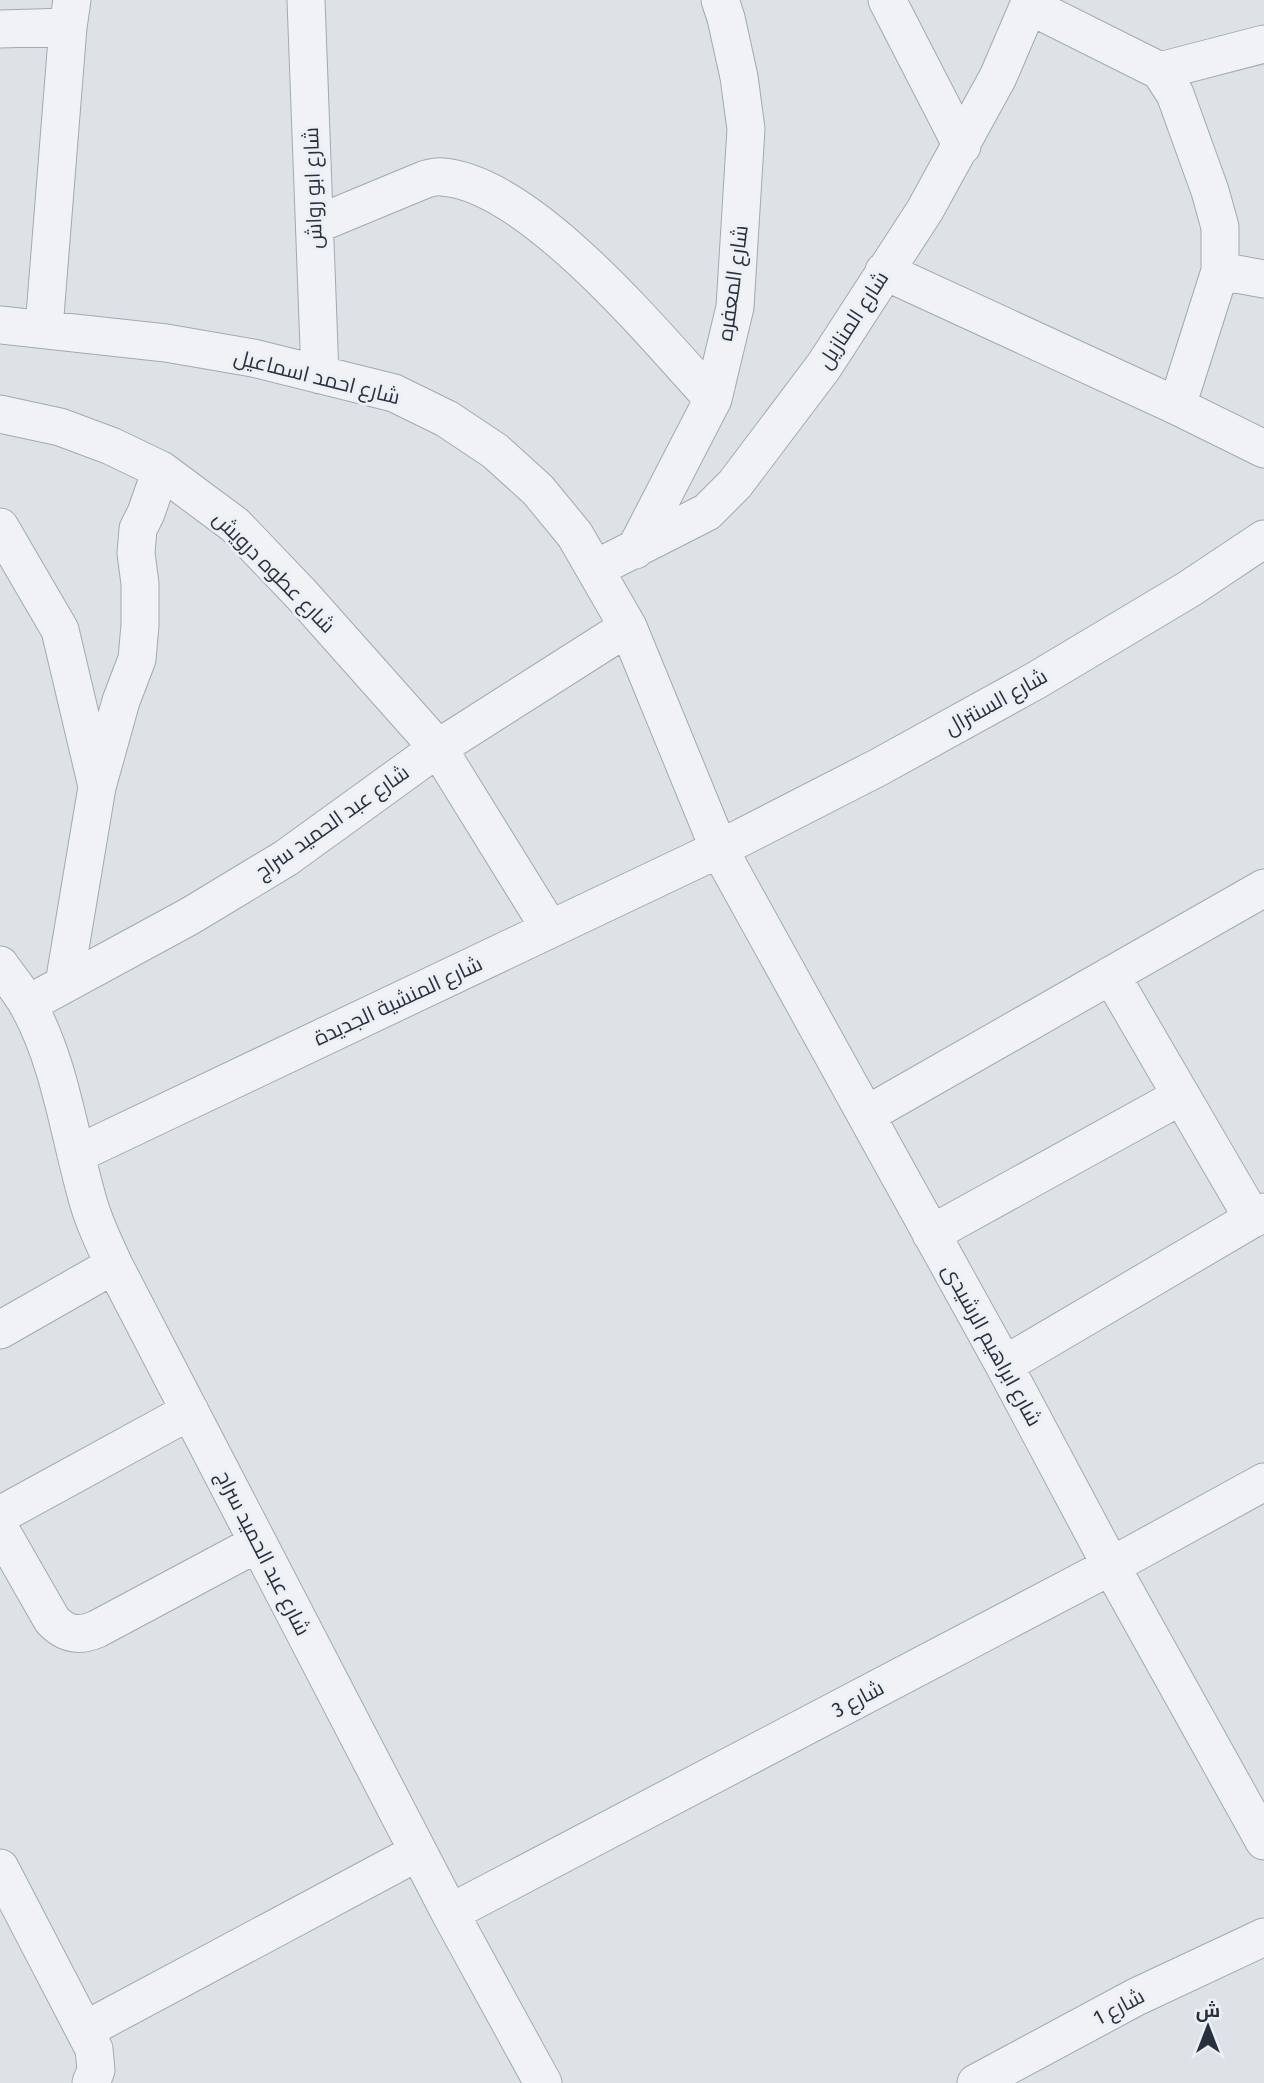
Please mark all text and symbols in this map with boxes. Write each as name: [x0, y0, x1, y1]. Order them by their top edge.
street label: شارع ابو رواش: [298, 127, 329, 249]
street label: شارع المعفره: [712, 223, 755, 343]
street label: شارع المنازيل: [812, 266, 895, 374]
street label: شارع احمد اسماعيل: [231, 344, 403, 411]
street label: شارع عطوه درويش: [207, 506, 340, 639]
street label: شارع السنترال: [940, 663, 1052, 742]
street label: شارع عبد الحميد سراج: [250, 759, 415, 886]
street label: شارع المنشية الجديدة: [310, 951, 487, 1052]
street label: شارع ابراهيم الرشيدى: [936, 1259, 1047, 1431]
street label: شارع عبد الحميد سراج: [209, 1466, 316, 1641]
street label: شارع 3: [828, 1675, 889, 1724]
street label: شارع 1: [1089, 1983, 1149, 2032]
north arrow: [1173, 1992, 1243, 2062]
text: ش: [1196, 1999, 1220, 2022]

